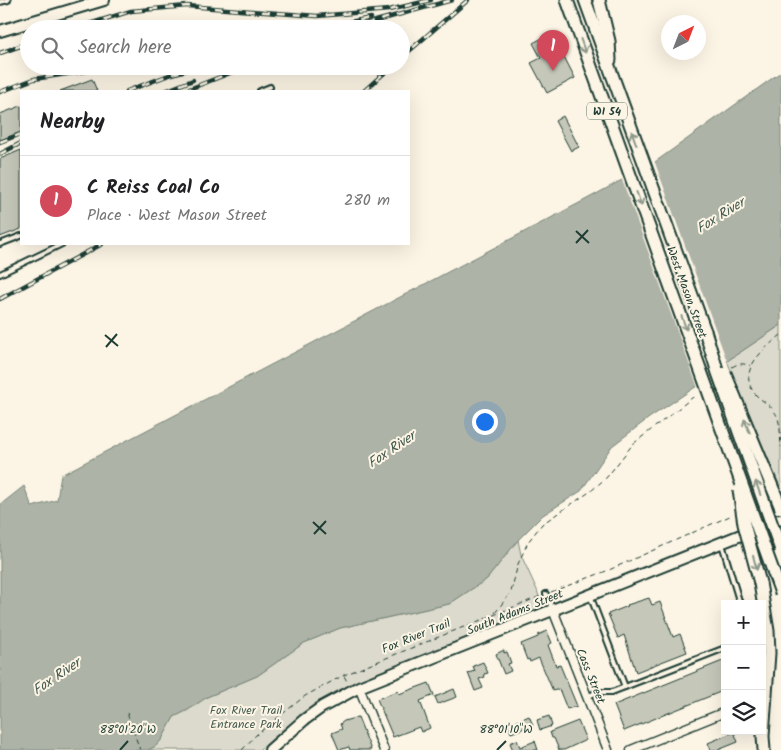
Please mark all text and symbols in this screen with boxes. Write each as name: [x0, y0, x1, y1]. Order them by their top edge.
north arrow: [661, 15, 706, 60]
search box: [20, 20, 410, 75]
pin: 1: [537, 30, 569, 71]
text: Search here: [78, 33, 172, 63]
icon: search: [38, 34, 66, 62]
one-way arrow: [579, 38, 588, 53]
road number: WI 54: [587, 102, 627, 120]
text: Nearby: [40, 106, 105, 139]
one-way arrow: [629, 131, 638, 146]
text: C Reiss Coal Co: [87, 173, 220, 203]
text: 1: [54, 188, 58, 213]
text: 280 m: [344, 188, 390, 213]
one-way arrow: [635, 190, 644, 206]
water label: Fox River: [692, 191, 752, 239]
text: Place · West Mason Street: [87, 203, 267, 228]
street label: West Mason Street: [661, 244, 712, 341]
one-way arrow: [680, 315, 689, 330]
your location: [472, 409, 498, 435]
one-way arrow: [742, 419, 751, 434]
water label: Fox River: [363, 424, 423, 474]
one-way arrow: [753, 481, 762, 496]
one-way arrow: [750, 555, 760, 571]
street label: South Adams Street: [464, 584, 566, 640]
map controls: [721, 600, 766, 735]
button: +: [721, 600, 766, 645]
street label: Fox River Trail: [379, 614, 453, 659]
button: −: [721, 645, 766, 690]
street label: Cass Street: [571, 646, 610, 707]
water label: Fox River: [28, 651, 88, 701]
button: layers: [721, 690, 766, 735]
park label: Fox River Trail Entrance Park: [210, 701, 282, 734]
text: 88°01'20"W: [100, 720, 156, 739]
text: 88°01'10"W: [479, 720, 533, 739]

